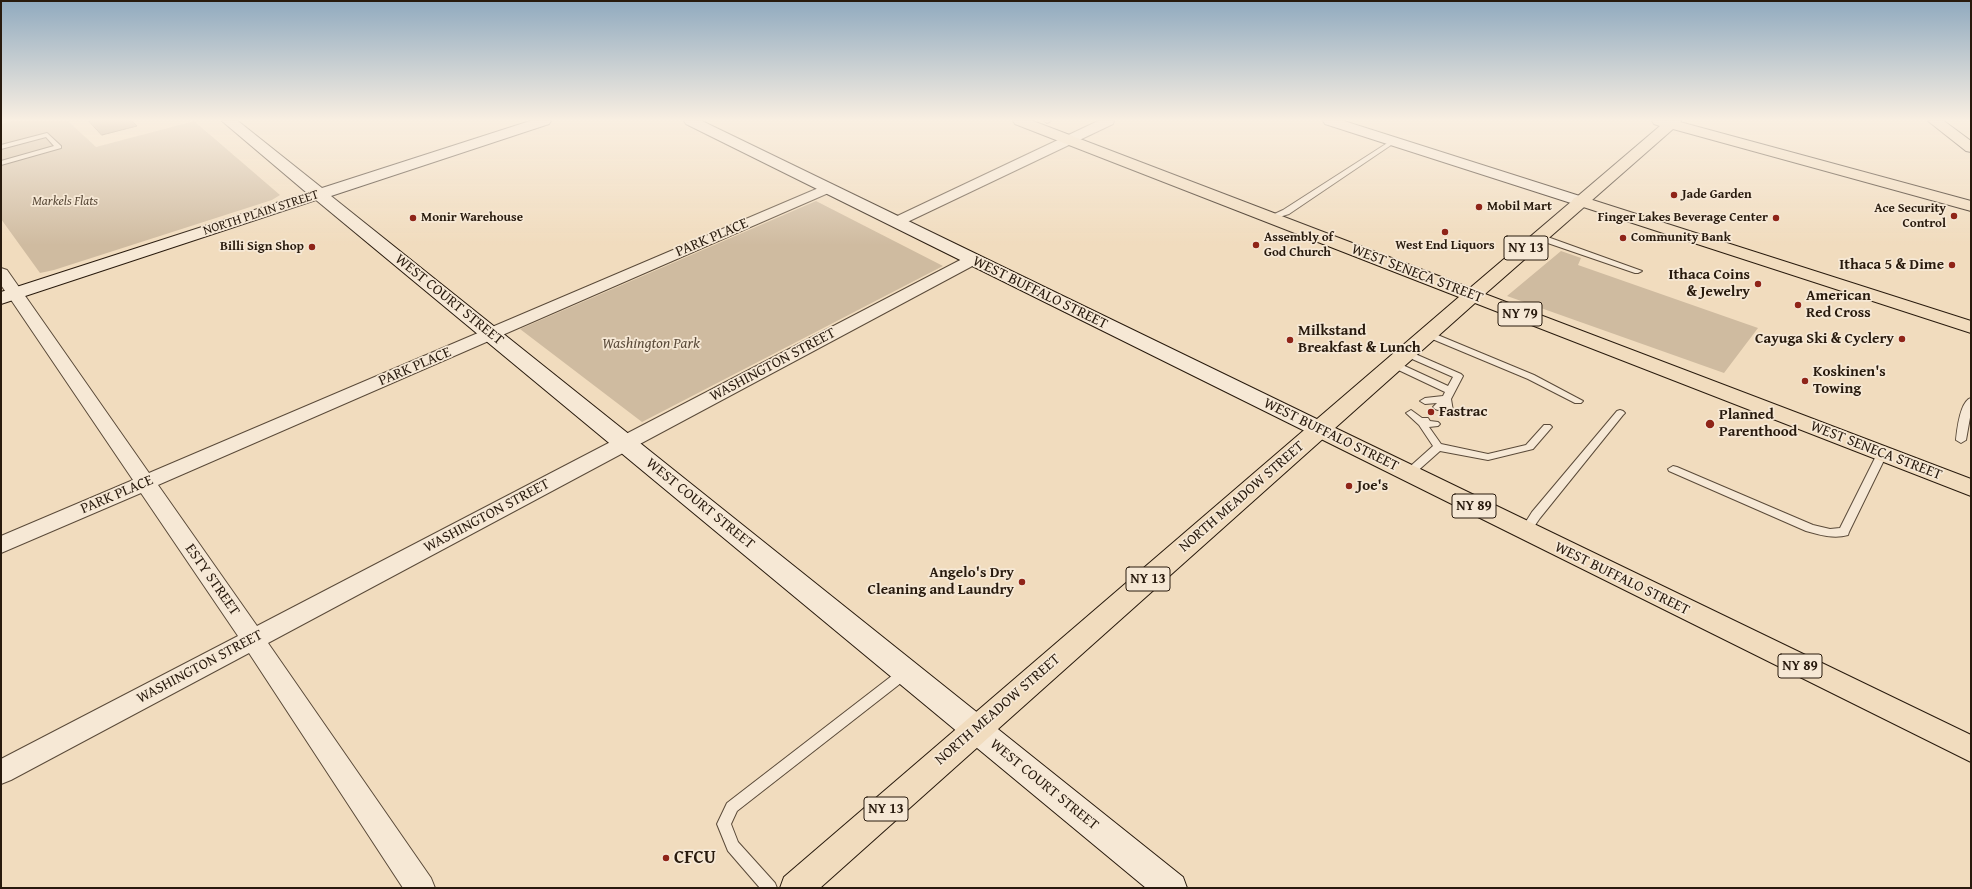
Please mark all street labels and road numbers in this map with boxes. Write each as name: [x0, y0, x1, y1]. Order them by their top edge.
street label: NORTH PLAIN STREET: [201, 187, 321, 239]
street label: PARK PLACE: [673, 215, 751, 261]
road number: NY 13: [1504, 236, 1548, 260]
street label: WEST SENECA STREET: [1349, 241, 1485, 307]
street label: WEST COURT STREET: [391, 251, 507, 349]
street label: WEST BUFFALO STREET: [970, 252, 1110, 334]
road number: NY 79: [1498, 302, 1542, 326]
street label: WASHINGTON STREET: [707, 324, 839, 406]
street label: PARK PLACE: [376, 344, 454, 390]
street label: WEST BUFFALO STREET: [1261, 394, 1401, 476]
street label: WEST SENECA STREET: [1808, 418, 1944, 484]
street label: NORTH MEADOW STREET: [1176, 438, 1308, 556]
street label: WEST COURT STREET: [642, 455, 758, 553]
street label: PARK PLACE: [78, 472, 156, 518]
street label: WASHINGTON STREET: [421, 475, 553, 557]
road number: NY 89: [1452, 494, 1496, 518]
street label: WEST BUFFALO STREET: [1552, 538, 1692, 620]
street label: ESTY STREET: [181, 541, 243, 619]
road number: NY 13: [1126, 567, 1170, 591]
street label: WASHINGTON STREET: [134, 626, 266, 708]
street label: NORTH MEADOW STREET: [932, 651, 1064, 769]
road number: NY 89: [1778, 654, 1822, 678]
street label: WEST COURT STREET: [986, 736, 1102, 834]
road number: NY 13: [864, 797, 908, 821]

